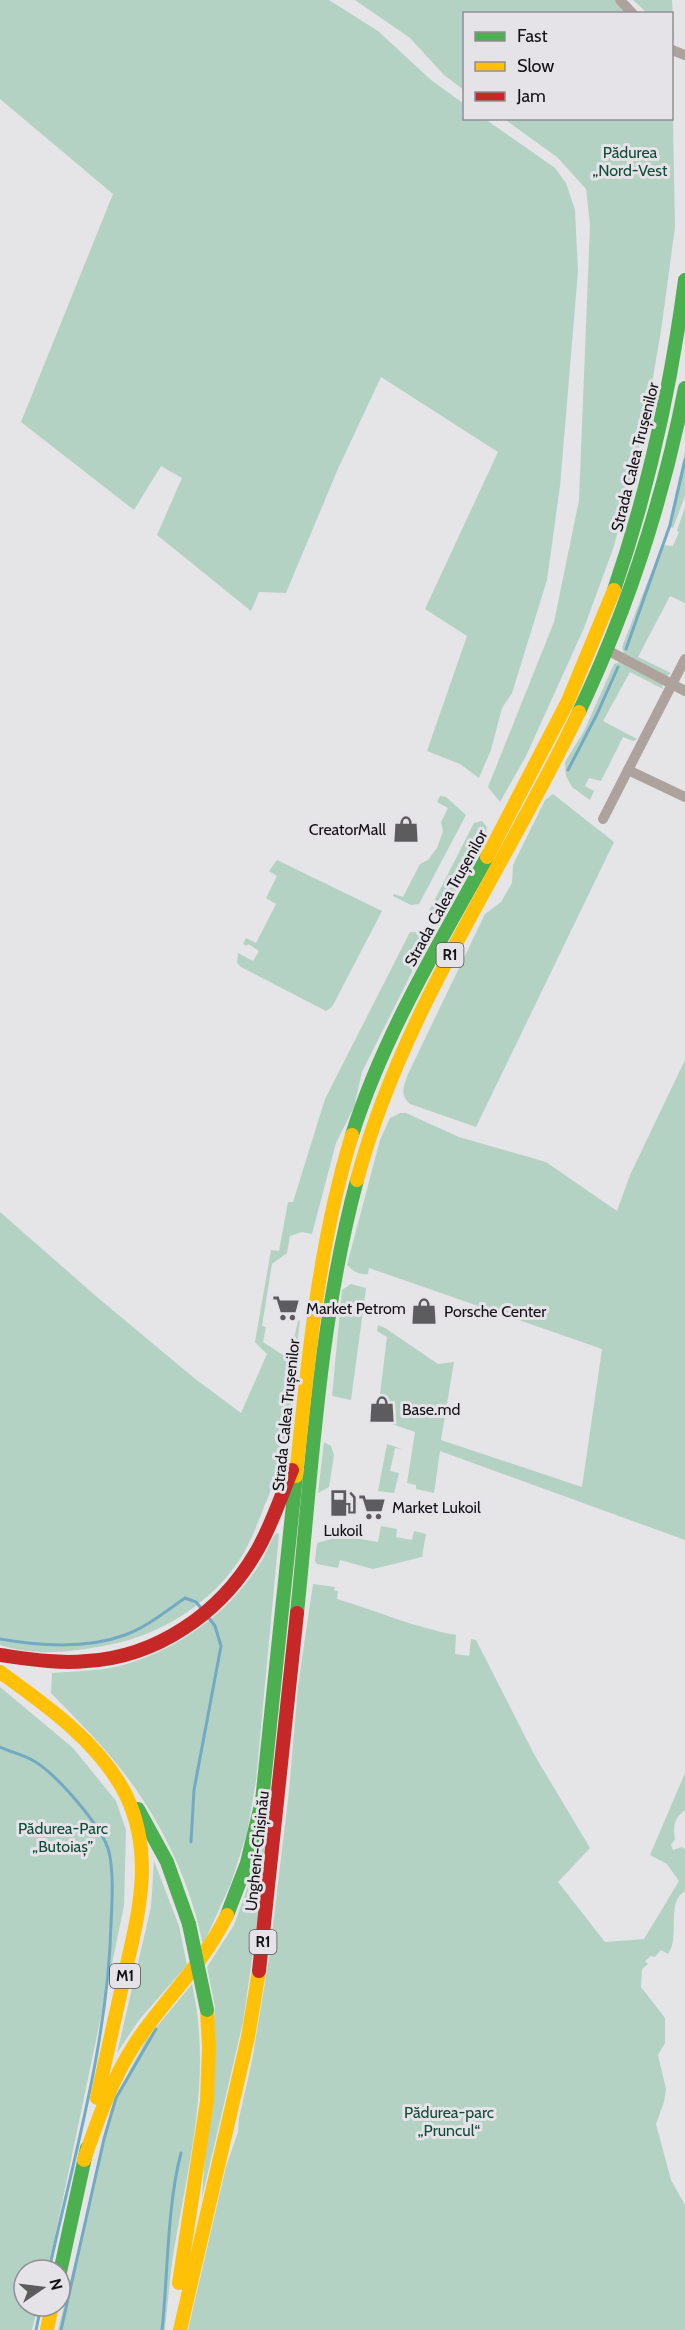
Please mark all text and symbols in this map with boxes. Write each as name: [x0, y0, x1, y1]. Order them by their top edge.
legend: [463, 12, 673, 120]
text: Fast: [517, 25, 548, 47]
text: Slow: [517, 55, 554, 77]
text: Jam: [516, 85, 546, 107]
park label: Pădurea „Nord-Vest: [593, 143, 668, 180]
street label: Strada Calea Trușenilor: [607, 379, 664, 534]
shop icon: CreatorMall: [391, 814, 421, 844]
place label: CreatorMall: [309, 820, 386, 839]
street label: Strada Calea Trușenilor: [401, 826, 493, 970]
road number: R1: [436, 943, 464, 967]
supermarket icon: Market Petrom: [271, 1293, 301, 1323]
shop icon: Porsche Center: [409, 1296, 439, 1326]
place label: Market Petrom: [306, 1299, 406, 1318]
place label: Porsche Center: [444, 1302, 547, 1321]
street label: Strada Calea Trușenilor: [269, 1337, 305, 1492]
shop icon: Base.md: [367, 1394, 397, 1424]
place label: Base.md: [402, 1400, 460, 1419]
fuel station icon: Lukoil: [328, 1488, 358, 1518]
supermarket icon: Market Lukoil: [357, 1492, 387, 1522]
place label: Market Lukoil: [392, 1498, 481, 1517]
place label: Lukoil: [323, 1521, 363, 1540]
street label: Ungheni-Chișinău: [241, 1790, 274, 1912]
park label: Pădurea-Parc „Butoiaș”: [18, 1819, 108, 1857]
road number: R1: [250, 1930, 276, 1954]
road number: M1: [110, 1964, 140, 1988]
park label: Pădurea-parc „Pruncul“: [404, 2103, 494, 2140]
north arrow: [12, 2258, 72, 2318]
text: N: [45, 2277, 67, 2292]

